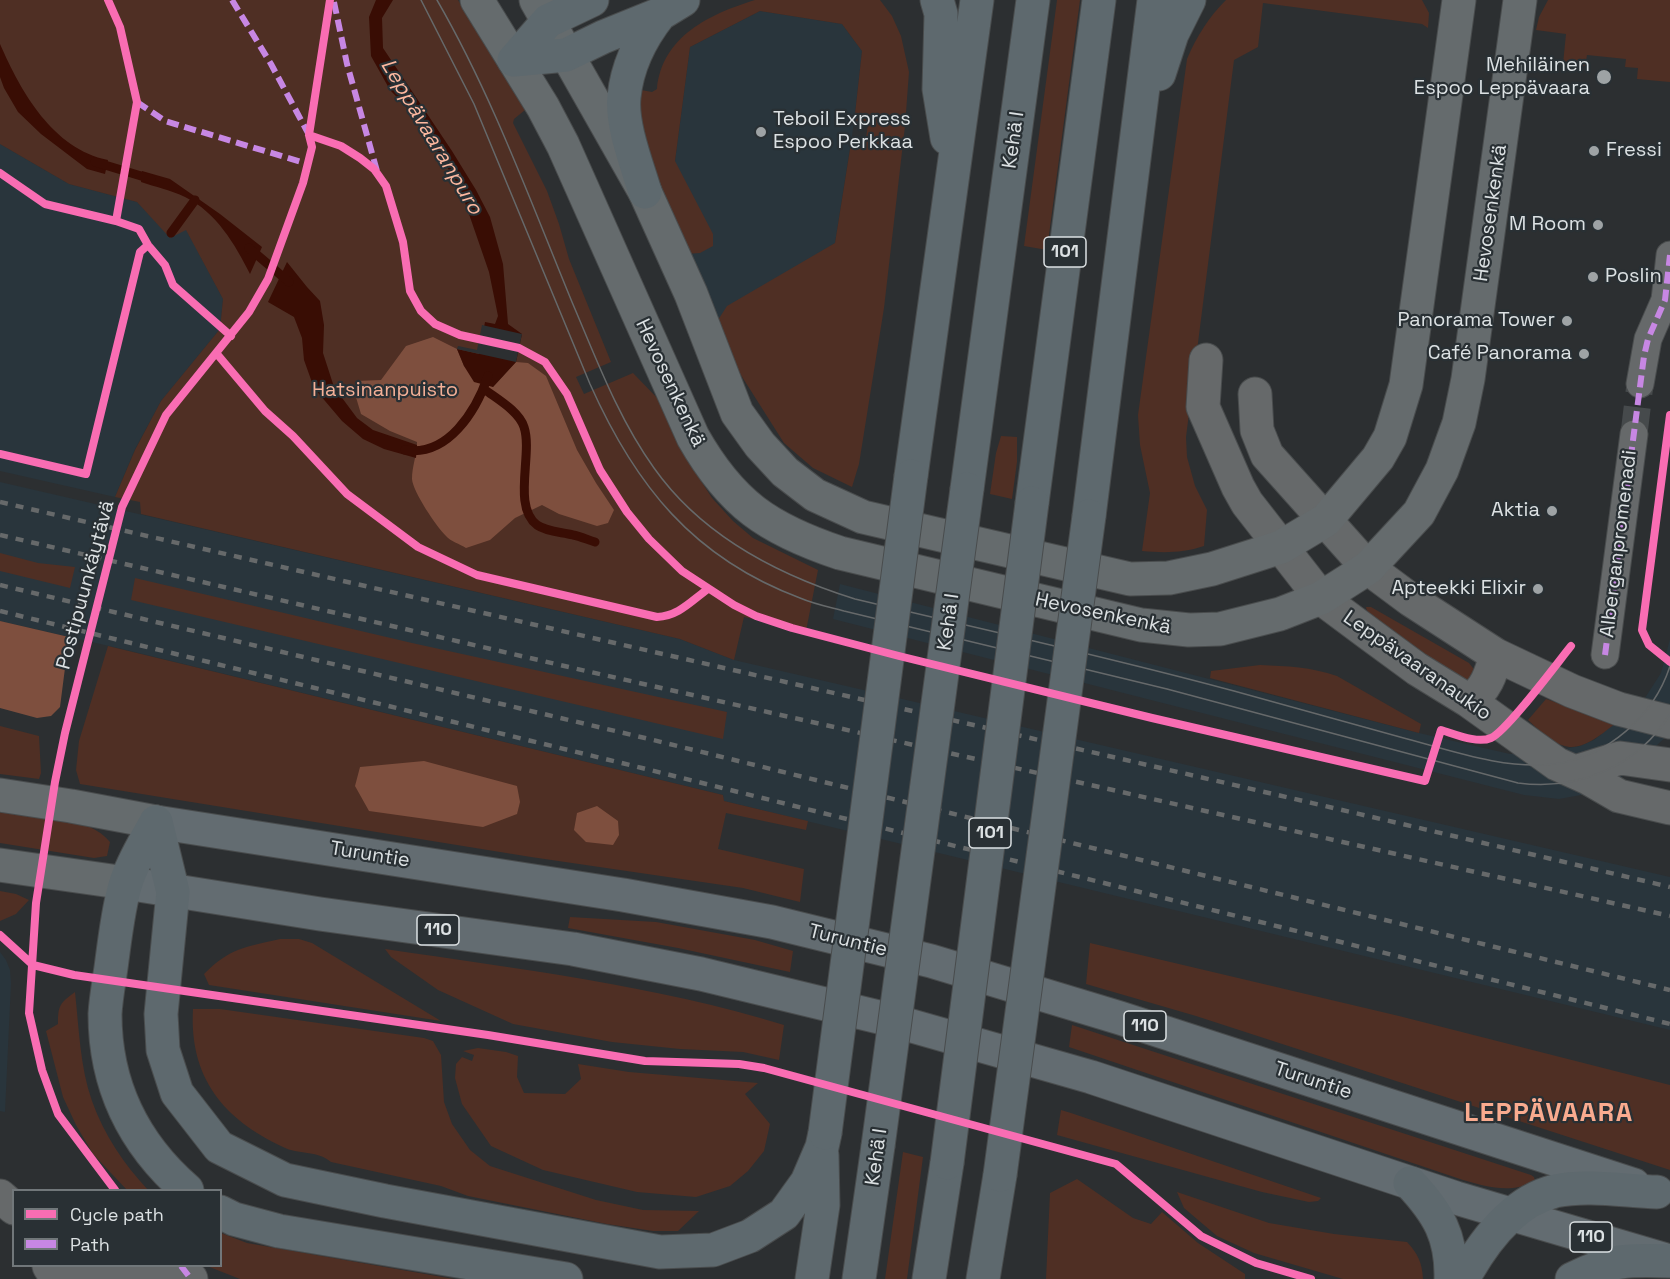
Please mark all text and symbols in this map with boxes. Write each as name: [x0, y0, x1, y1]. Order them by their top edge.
place label: Mehiläinen Espoo Leppävaara: [1414, 54, 1590, 101]
water label: Leppävaaranpuro: [375, 55, 487, 219]
marker: Mehiläinen Espoo Leppävaara: [1595, 68, 1613, 86]
place label: Teboil Express Espoo Perkkaa: [773, 108, 913, 155]
street label: Kehä I: [998, 110, 1030, 170]
marker: Teboil Express Espoo Perkkaa: [754, 125, 768, 139]
place label: Fressi: [1606, 139, 1662, 163]
street label: Hevosenkenkä: [1469, 143, 1513, 283]
marker: Fressi: [1587, 144, 1601, 158]
place label: M Room: [1509, 213, 1586, 237]
marker: M Room: [1591, 218, 1605, 232]
road number: 101: [1044, 237, 1086, 267]
place label: Poslin: [1605, 265, 1662, 289]
marker: Poslin: [1586, 270, 1600, 284]
place label: Panorama Tower: [1397, 309, 1555, 333]
marker: Panorama Tower: [1560, 314, 1574, 328]
street label: Hevosenkenkä: [630, 315, 710, 451]
place label: Café Panorama: [1428, 342, 1572, 366]
marker: Café Panorama: [1577, 347, 1591, 361]
park label: Hatsinanpuisto: [312, 379, 458, 403]
street label: Alberganpromenadi: [1596, 449, 1642, 639]
street label: Postipuunkäytävä: [52, 498, 120, 672]
place label: Aktia: [1491, 499, 1540, 523]
marker: Aktia: [1545, 504, 1559, 518]
place label: Apteekki Elixir: [1391, 577, 1526, 601]
marker: Apteekki Elixir: [1531, 582, 1545, 596]
street label: Hevosenkenkä: [1033, 588, 1173, 640]
street label: Kehä I: [933, 592, 965, 652]
street label: Leppävaaranaukio: [1338, 606, 1496, 726]
road number: 101: [969, 818, 1011, 848]
street label: Turuntie: [329, 837, 411, 873]
road number: 110: [417, 915, 459, 945]
street label: Turuntie: [806, 920, 890, 962]
road number: 110: [1124, 1011, 1166, 1041]
street label: Turuntie: [1271, 1057, 1355, 1105]
district label: LEPPÄVAARA: [1464, 1098, 1634, 1130]
street label: Kehä I: [861, 1127, 893, 1187]
legend: [12, 1189, 222, 1267]
text: Cycle path: [70, 1203, 164, 1226]
road number: 110: [1570, 1222, 1612, 1252]
text: Path: [70, 1233, 110, 1256]

